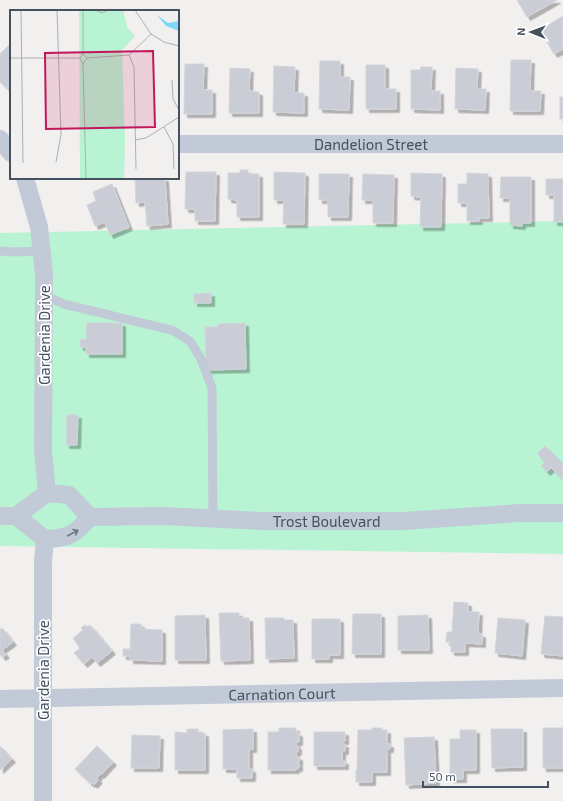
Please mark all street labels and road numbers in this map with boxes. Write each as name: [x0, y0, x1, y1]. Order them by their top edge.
street label: Dandelion Street: [314, 135, 428, 153]
street label: Gardenia Drive: [35, 285, 53, 385]
street label: Trost Boulevard: [273, 512, 381, 530]
street label: Gardenia Drive: [34, 620, 52, 720]
street label: Carnation Court: [228, 683, 336, 704]

